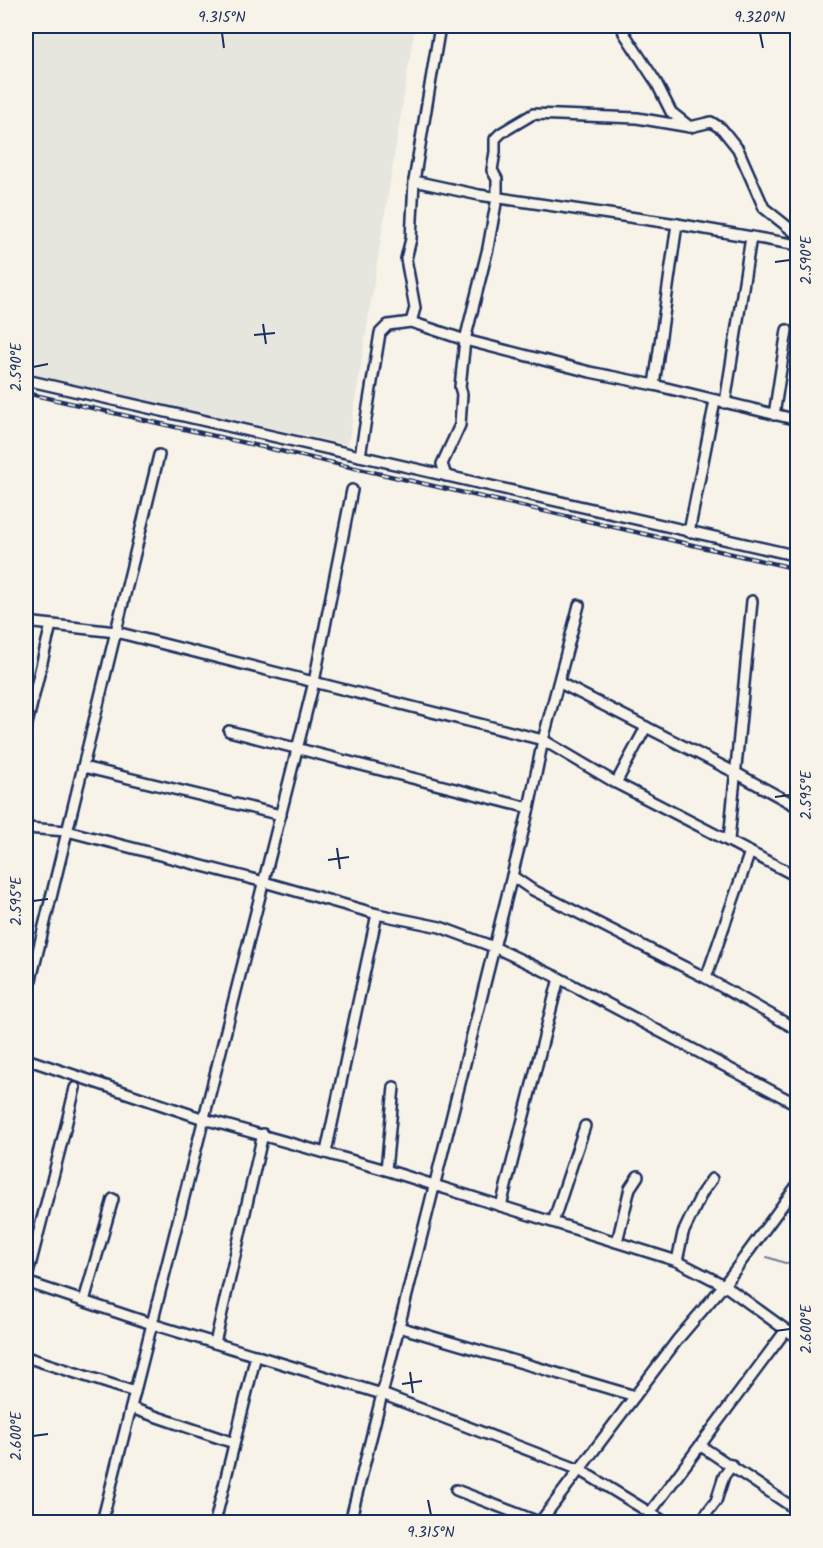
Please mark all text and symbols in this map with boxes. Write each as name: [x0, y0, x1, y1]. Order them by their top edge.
text: 9.315°N: [198, 6, 246, 30]
text: 9.320°N: [735, 6, 785, 30]
text: 2.590°E: [795, 234, 819, 285]
text: 2.590°E: [5, 341, 29, 392]
text: 2.595°E: [795, 769, 819, 820]
text: 2.595°E: [5, 875, 29, 926]
text: 2.600°E: [795, 1303, 819, 1354]
text: 2.600°E: [5, 1410, 29, 1461]
text: 9.315°N: [407, 1521, 455, 1545]

